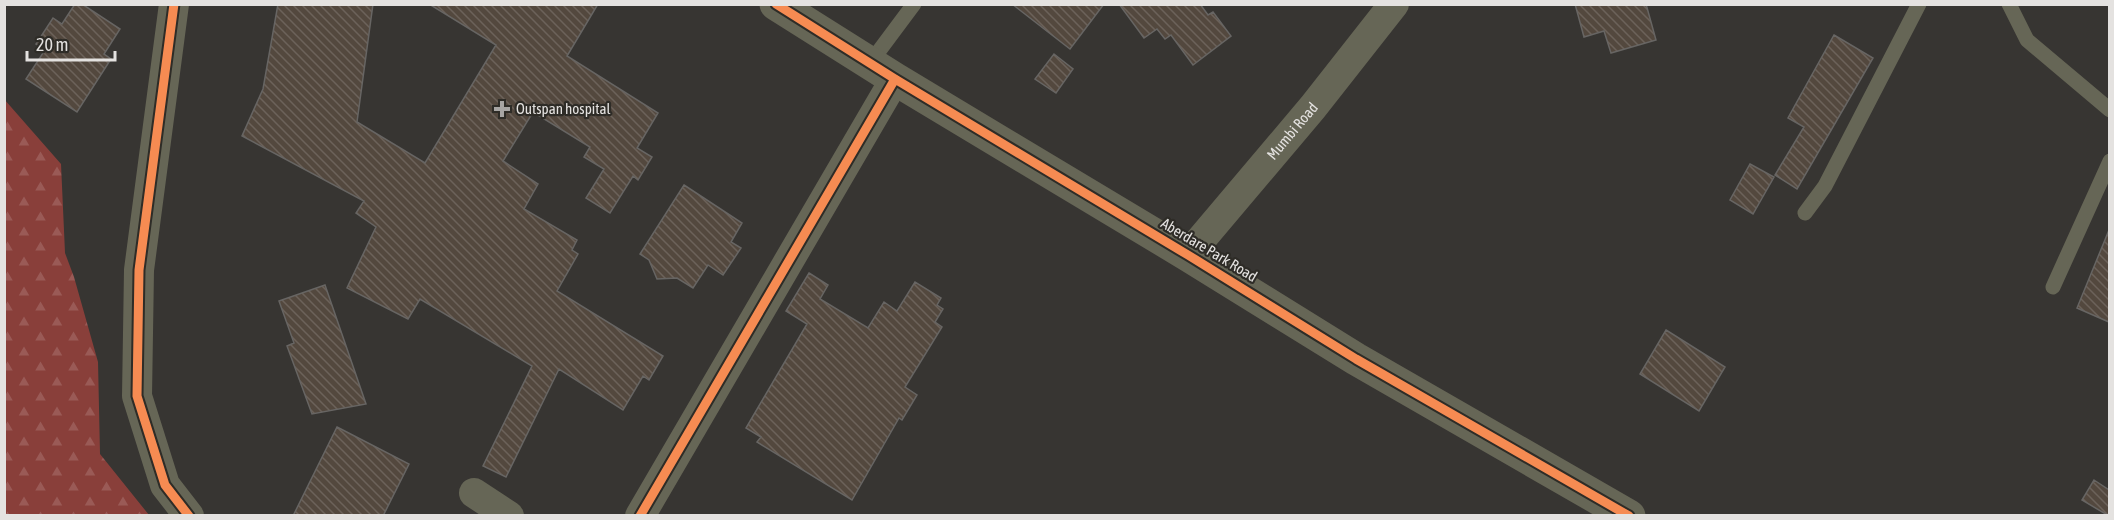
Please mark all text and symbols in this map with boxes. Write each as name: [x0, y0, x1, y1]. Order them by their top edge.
scale bar: [27, 24, 116, 62]
text: 20 m: [36, 34, 68, 55]
street label: Mumbi Road: [1263, 99, 1321, 163]
marker: Outspan hospital: [493, 100, 511, 118]
place label: Outspan hospital: [516, 100, 611, 117]
street label: Aberdare Park Road: [1158, 214, 1260, 285]

